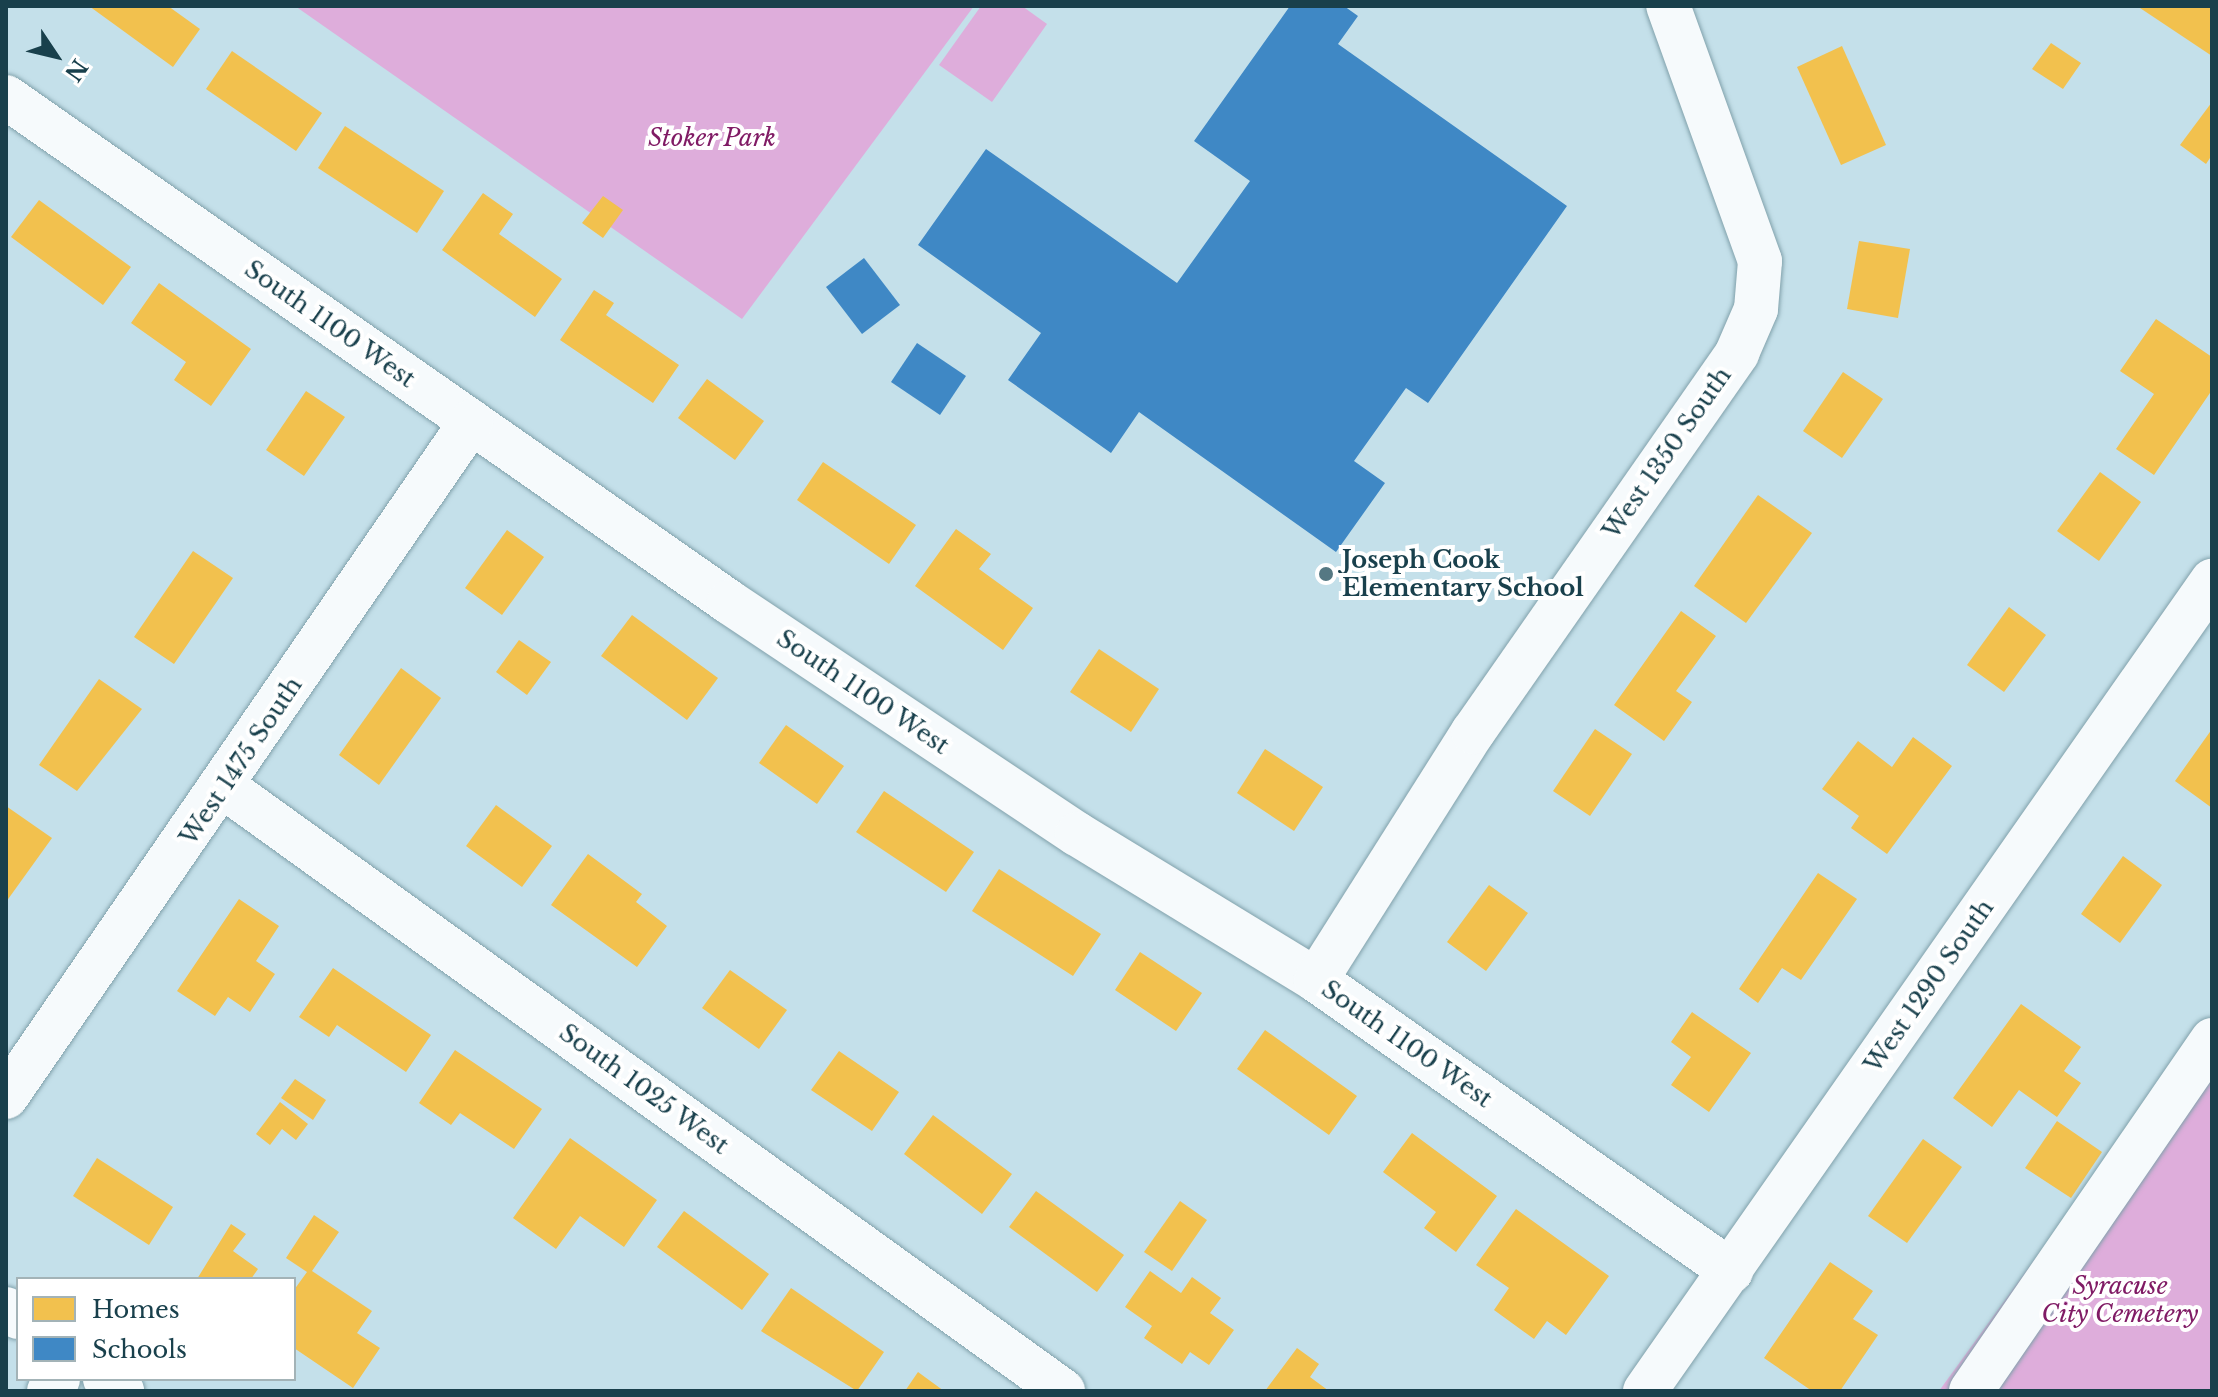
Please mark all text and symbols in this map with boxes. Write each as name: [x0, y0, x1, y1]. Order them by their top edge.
north arrow: [16, 16, 96, 96]
text: N: [59, 54, 93, 86]
park label: Stoker Park: [648, 124, 776, 152]
street label: South 1100 West: [239, 254, 421, 394]
street label: West 1350 South: [1597, 362, 1737, 544]
place label: Joseph Cook Elementary School: [1342, 546, 1584, 602]
marker: Joseph Cook Elementary School: [1317, 565, 1335, 583]
street label: South 1100 West: [771, 623, 955, 761]
street label: West 1475 South: [174, 671, 308, 851]
street label: West 1290 South: [1858, 894, 2000, 1078]
street label: South 1100 West: [1316, 974, 1498, 1114]
street label: South 1025 West: [553, 1018, 735, 1160]
park label: Syracuse City Cemetery: [2042, 1272, 2198, 1328]
legend: [16, 1277, 296, 1381]
text: Homes: [92, 1295, 180, 1324]
text: Schools: [92, 1335, 187, 1364]

